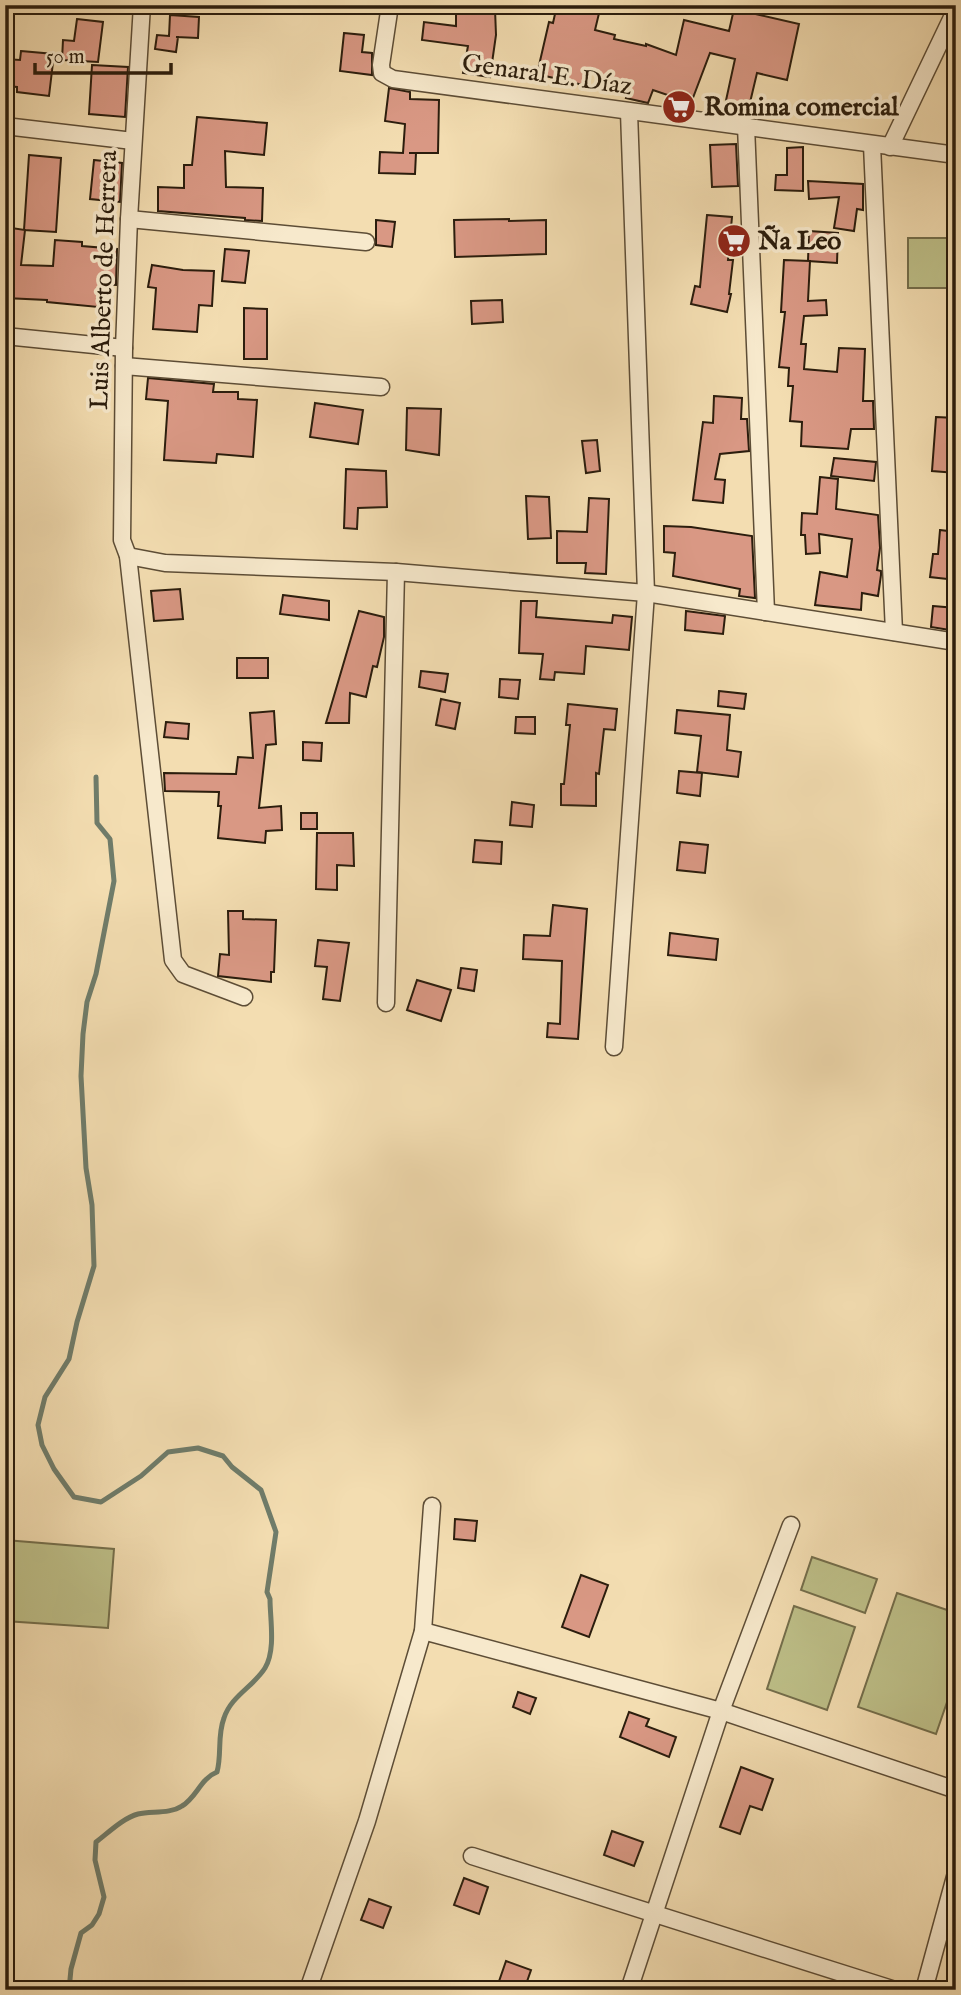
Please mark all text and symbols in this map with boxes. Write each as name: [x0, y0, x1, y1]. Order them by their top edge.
scale bar: [35, 32, 172, 76]
text: 50 m: [46, 44, 85, 71]
street label: Genaral E. Díaz: [460, 47, 634, 103]
supermarket icon: Romina comercial: [660, 88, 698, 126]
place label: Romina comercial: [704, 91, 899, 124]
street label: Luis Alberto de Herrera: [83, 149, 125, 410]
supermarket icon: Ña Leo: [715, 222, 753, 260]
place label: Ña Leo: [757, 225, 841, 258]

